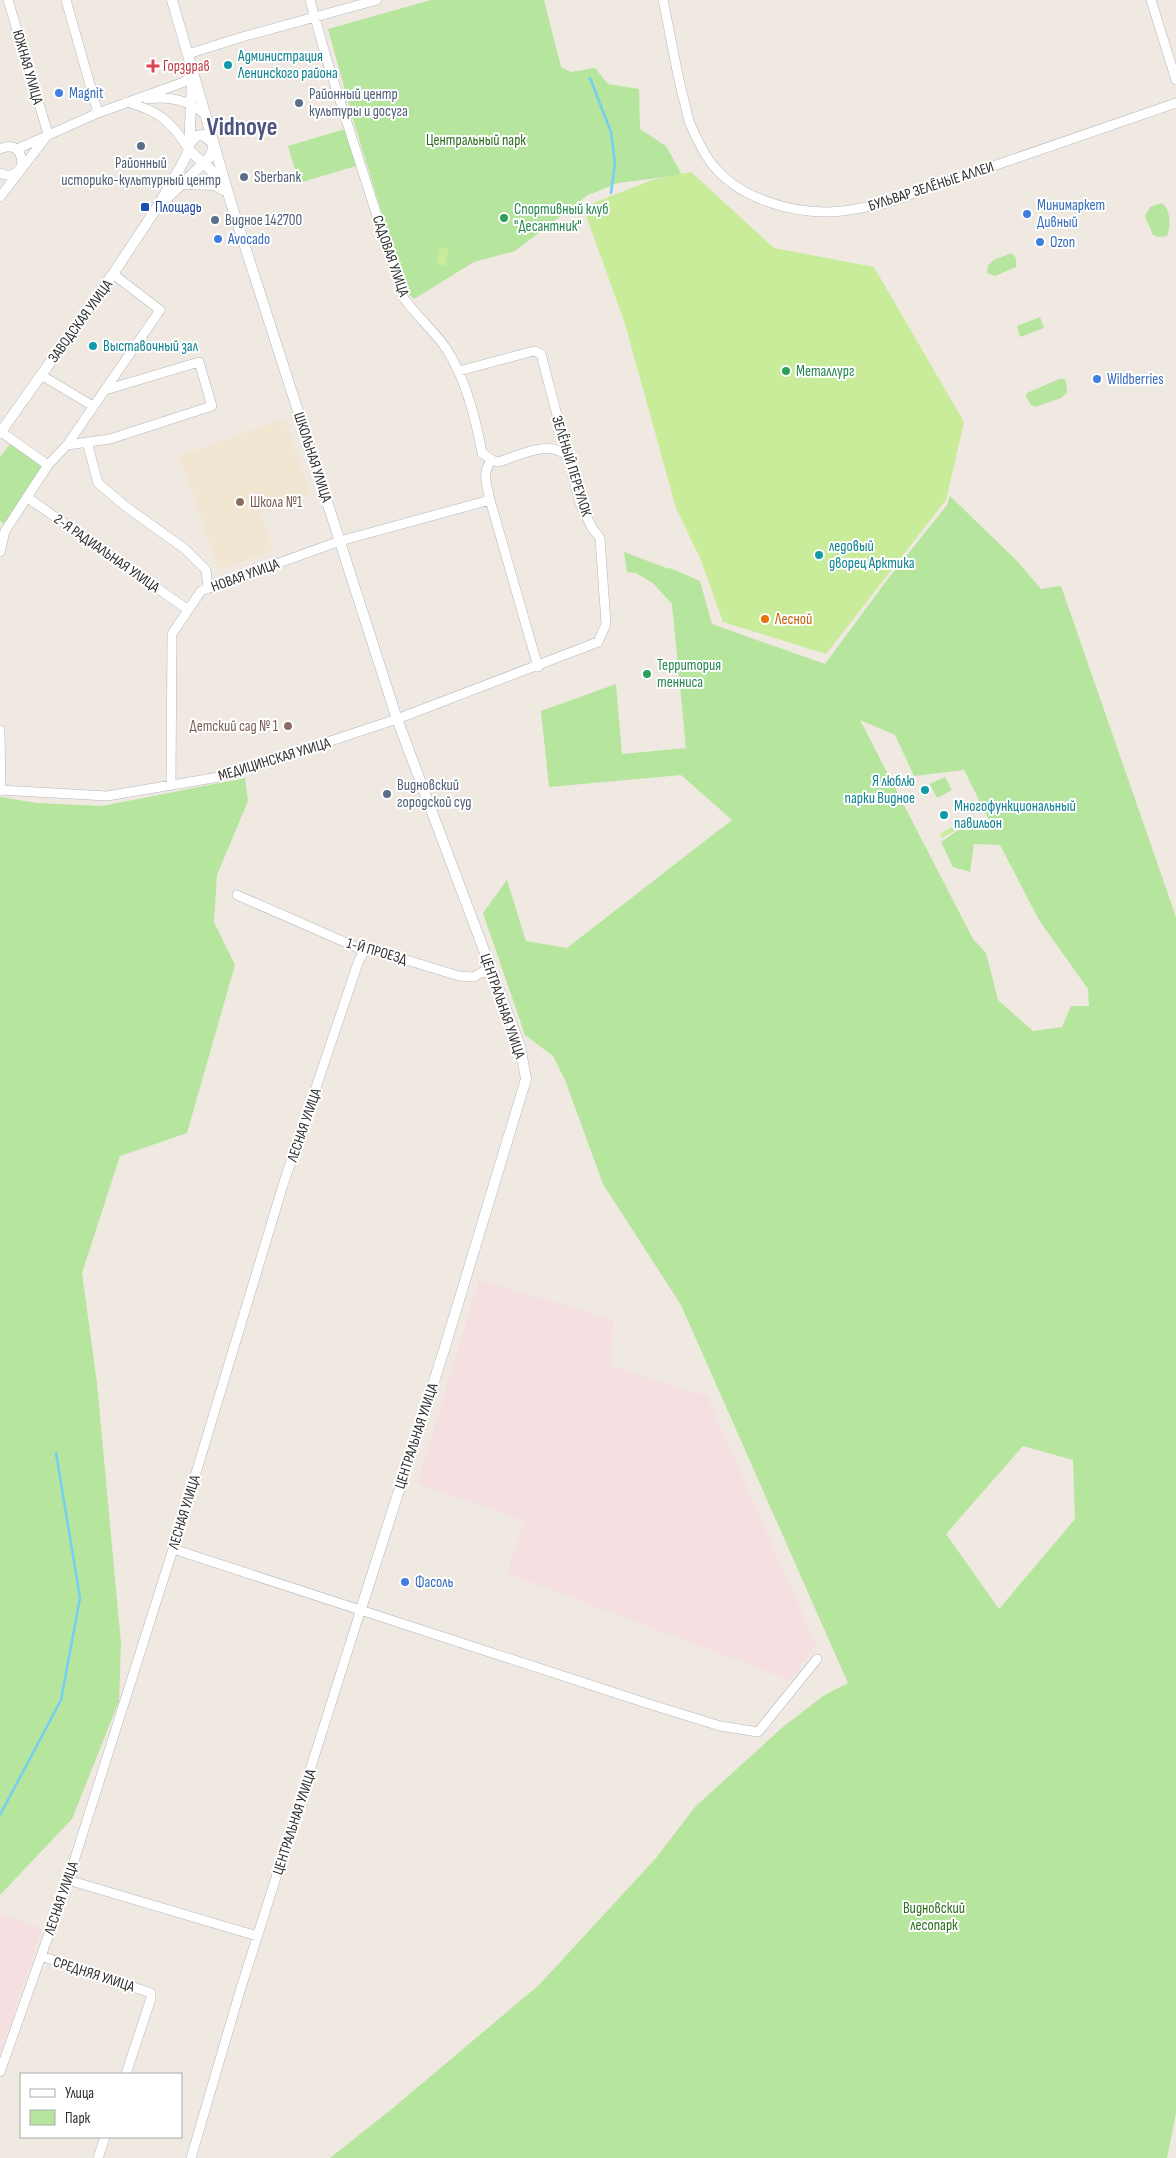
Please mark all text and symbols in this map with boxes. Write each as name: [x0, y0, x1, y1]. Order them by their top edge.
street label: ЮЖНАЯ УЛИЦА: [8, 28, 47, 107]
place label: Администрация Ленинского района: [237, 47, 338, 83]
place label: Горздрав: [163, 57, 210, 76]
marker: Администрация Ленинского района: [222, 59, 234, 71]
marker: Горздрав: [147, 60, 159, 72]
place label: Magnit: [69, 84, 104, 103]
place label: Районный центр культуры и досуга: [309, 85, 408, 121]
marker: Magnit: [53, 87, 65, 99]
marker: Районный центр культуры и досуга: [293, 97, 305, 109]
district label: Vidnoye: [207, 112, 277, 143]
park label: Центральный парк: [426, 131, 526, 150]
marker: Районный историко-культурный центр: [135, 140, 147, 152]
place label: Районный историко-культурный центр: [61, 154, 221, 190]
street label: БУЛЬВАР ЗЕЛЁНЫЕ АЛЛЕИ: [866, 157, 996, 216]
place label: Sberbank: [254, 168, 301, 187]
marker: Sberbank: [238, 171, 250, 183]
place label: Минимаркет Дивный: [1037, 196, 1105, 232]
place label: Площадь: [155, 198, 202, 217]
place label: Спортивный клуб "Десантник": [514, 200, 609, 236]
marker: Площадь: [139, 201, 151, 213]
marker: Минимаркет Дивный: [1021, 208, 1033, 220]
place label: Видное 142700: [225, 211, 302, 230]
marker: Спортивный клуб "Десантник": [498, 212, 510, 224]
street label: САДОВАЯ УЛИЦА: [368, 213, 413, 300]
marker: Видное 142700: [209, 214, 221, 226]
place label: Avocado: [227, 230, 270, 249]
marker: Avocado: [212, 233, 224, 245]
place label: Ozon: [1050, 233, 1075, 252]
marker: Ozon: [1034, 236, 1046, 248]
street label: ЗАВОДСКАЯ УЛИЦА: [44, 276, 117, 366]
place label: Выставочный зал: [103, 337, 199, 356]
marker: Выставочный зал: [87, 340, 99, 352]
place label: Металлург: [796, 362, 854, 381]
marker: Металлург: [780, 365, 792, 377]
place label: Wildberries: [1107, 370, 1164, 389]
marker: Wildberries: [1091, 373, 1103, 385]
street label: ШКОЛЬНАЯ УЛИЦА: [289, 410, 336, 505]
street label: ЗЕЛЁНЫЙ ПЕРЕУЛОК: [547, 413, 596, 519]
place label: Школа №1: [250, 493, 303, 512]
marker: Школа №1: [234, 496, 246, 508]
street label: 2-Я РАДИАЛЬНАЯ УЛИЦА: [50, 510, 164, 597]
place label: ледовый дворец Арктика: [829, 537, 915, 573]
marker: ледовый дворец Арктика: [813, 549, 825, 561]
street label: НОВАЯ УЛИЦА: [209, 554, 282, 597]
place label: Лесной: [774, 610, 812, 629]
marker: Лесной: [759, 613, 771, 625]
place label: Территория тенниса: [657, 656, 721, 692]
marker: Территория тенниса: [641, 668, 653, 680]
place label: Детский сад № 1: [189, 717, 279, 736]
marker: Детский сад № 1: [282, 720, 294, 732]
street label: МЕДИЦИНСКАЯ УЛИЦА: [216, 733, 333, 786]
place label: Я люблю парки Видное: [845, 772, 915, 808]
place label: Видновский городской суд: [397, 776, 472, 812]
marker: Я люблю парки Видное: [919, 784, 931, 796]
marker: Видновский городской суд: [381, 788, 393, 800]
place label: Многофункциональный павильон: [954, 797, 1076, 833]
marker: Многофункциональный павильон: [938, 809, 950, 821]
street label: 1-Й ПРОЕЗД: [344, 934, 410, 969]
street label: ЦЕНТРАЛЬНАЯ УЛИЦА: [476, 951, 530, 1062]
street label: ЛЕСНАЯ УЛИЦА: [283, 1085, 326, 1165]
street label: ЦЕНТРАЛЬНАЯ УЛИЦА: [390, 1380, 443, 1491]
street label: ЛЕСНАЯ УЛИЦА: [164, 1472, 205, 1553]
place label: Фасоль: [415, 1573, 454, 1592]
marker: Фасоль: [399, 1576, 411, 1588]
street label: ЦЕНТРАЛЬНАЯ УЛИЦА: [268, 1766, 321, 1877]
street label: ЛЕСНАЯ УЛИЦА: [40, 1858, 83, 1938]
park label: Видновский лесопарк: [903, 1899, 965, 1935]
street label: СРЕДНЯЯ УЛИЦА: [51, 1952, 138, 1997]
legend: [20, 2073, 182, 2138]
text: Улица: [65, 2084, 94, 2103]
text: Парк: [65, 2109, 91, 2128]

